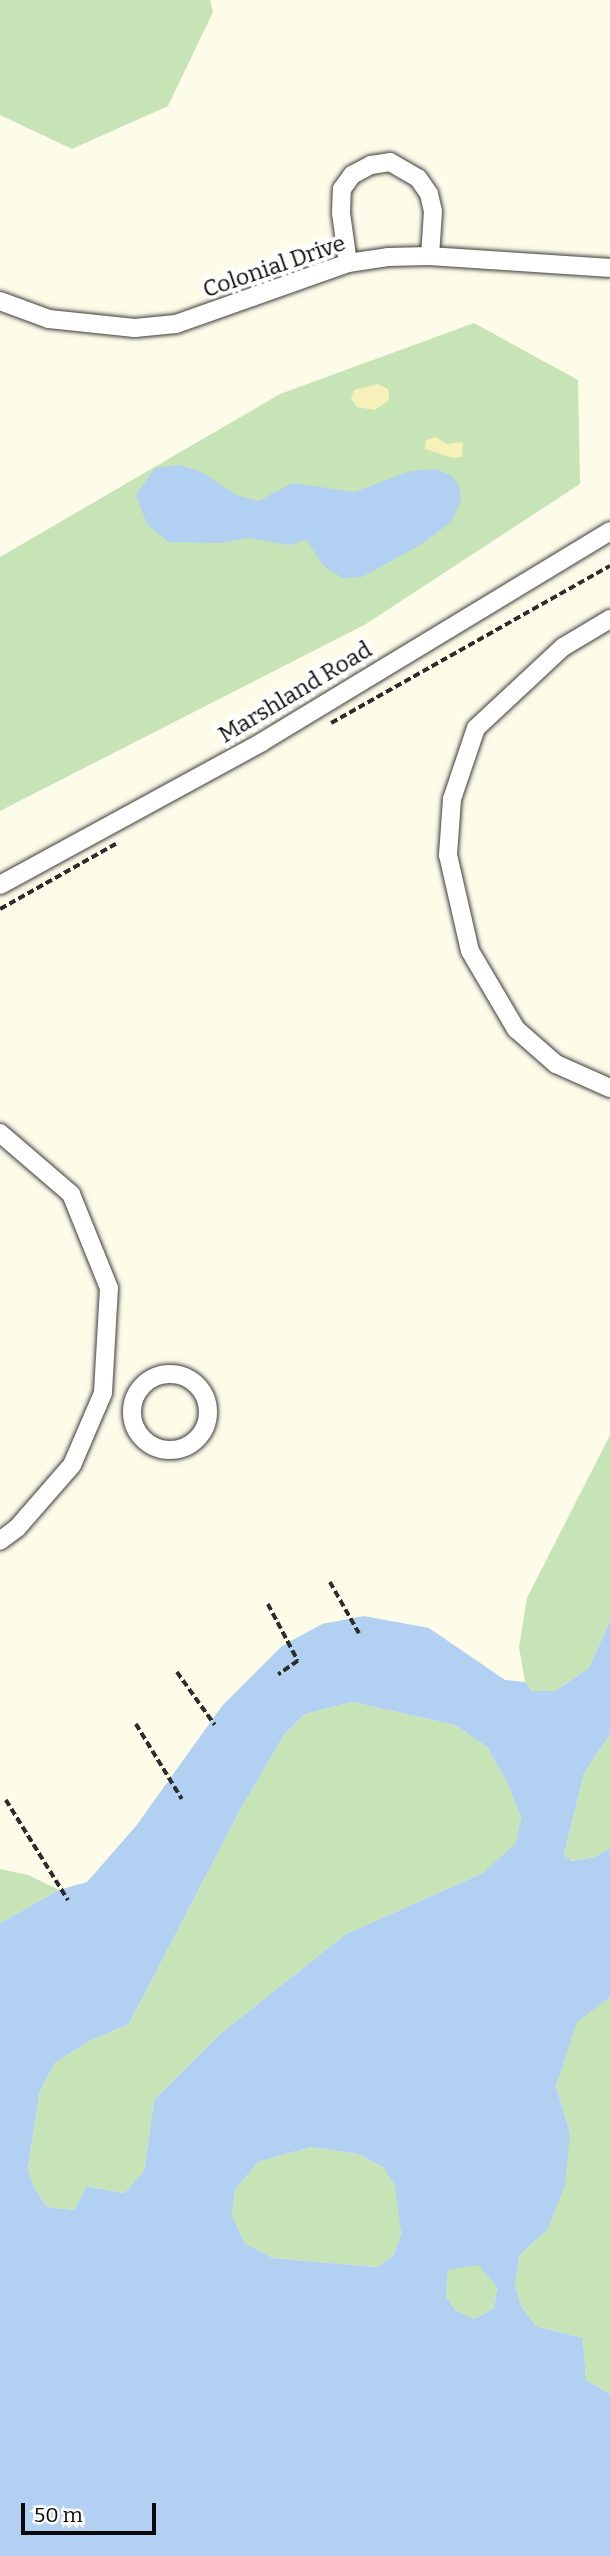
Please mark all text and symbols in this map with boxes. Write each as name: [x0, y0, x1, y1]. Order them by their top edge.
street label: Colonial Drive: [199, 229, 349, 303]
street label: Marshland Road: [213, 635, 377, 749]
scale bar: [24, 2490, 159, 2534]
text: 50 m: [34, 2502, 83, 2528]

